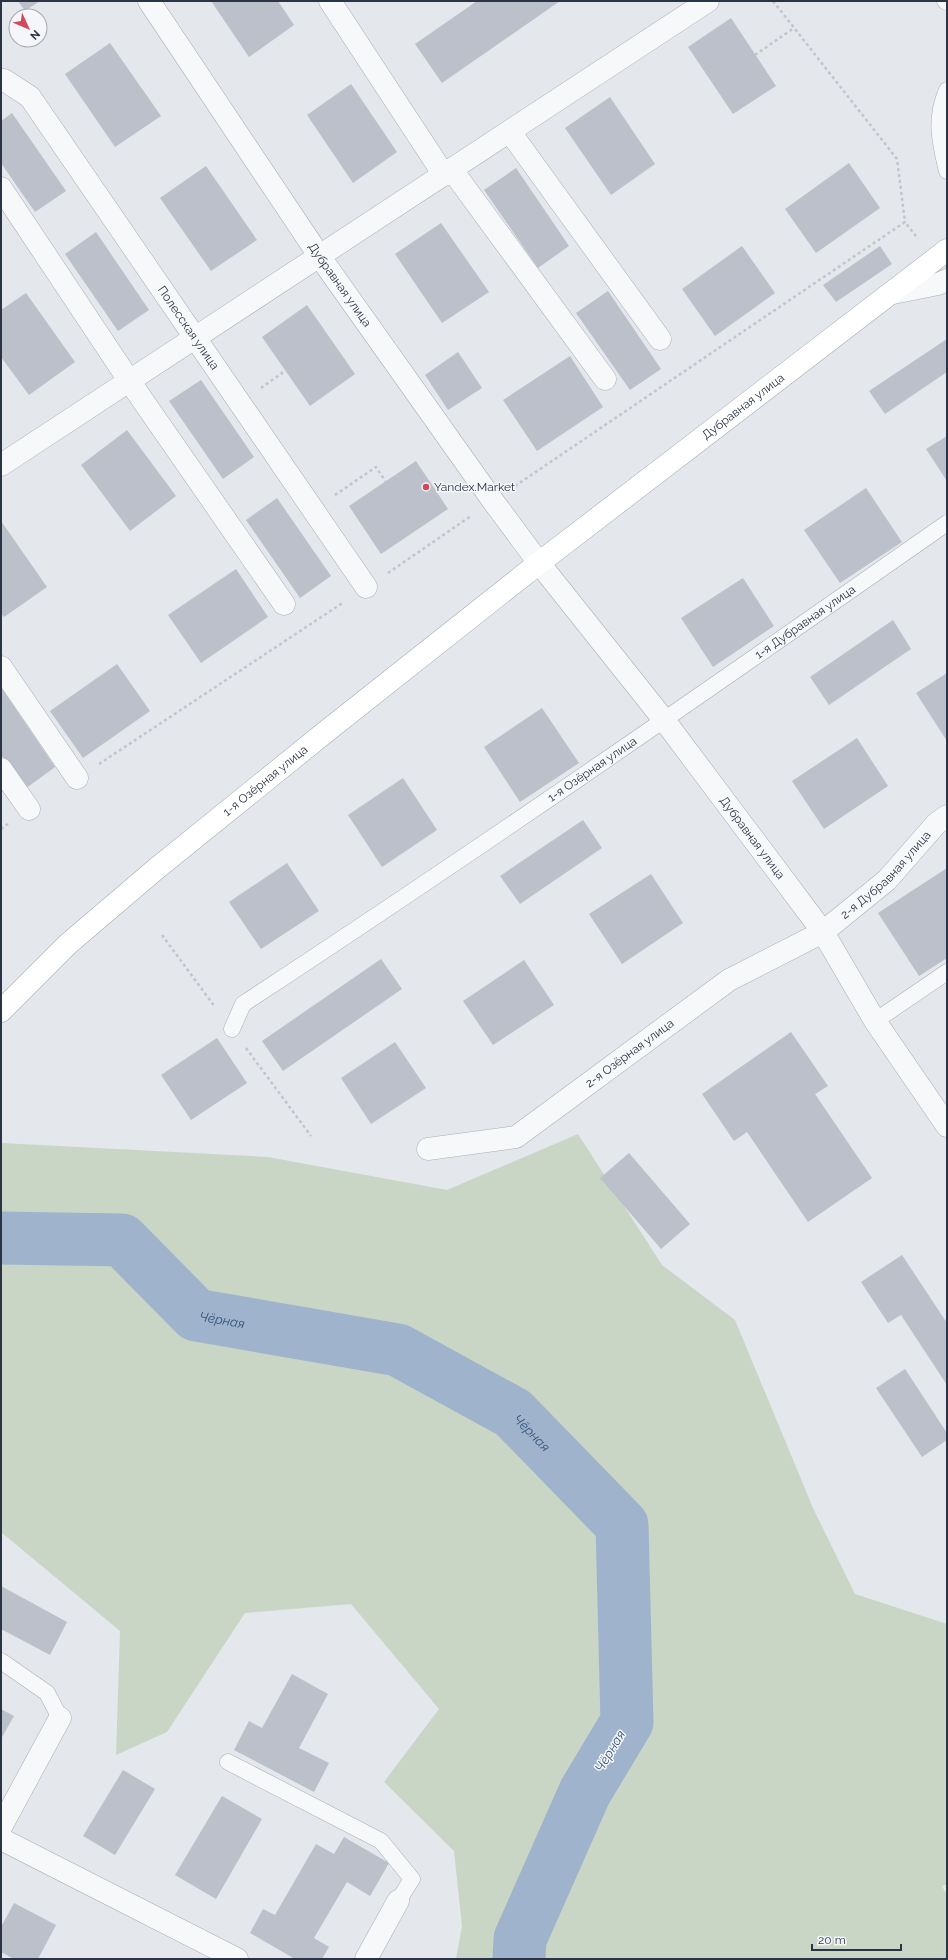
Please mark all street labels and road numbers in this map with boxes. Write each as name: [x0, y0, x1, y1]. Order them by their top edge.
street label: Дубравная улица: [305, 240, 374, 330]
street label: Полесская улица: [155, 283, 222, 372]
street label: Дубравная улица: [699, 370, 787, 442]
street label: 1-я Дубравная улица: [752, 582, 858, 662]
street label: 1-я Озёрная улица: [545, 734, 639, 805]
street label: 1-я Озёрная улица: [220, 742, 311, 819]
street label: Дубравная улица: [717, 794, 788, 882]
street label: 2-я Дубравная улица: [838, 828, 934, 922]
street label: 2-я Озёрная улица: [583, 1016, 677, 1090]

